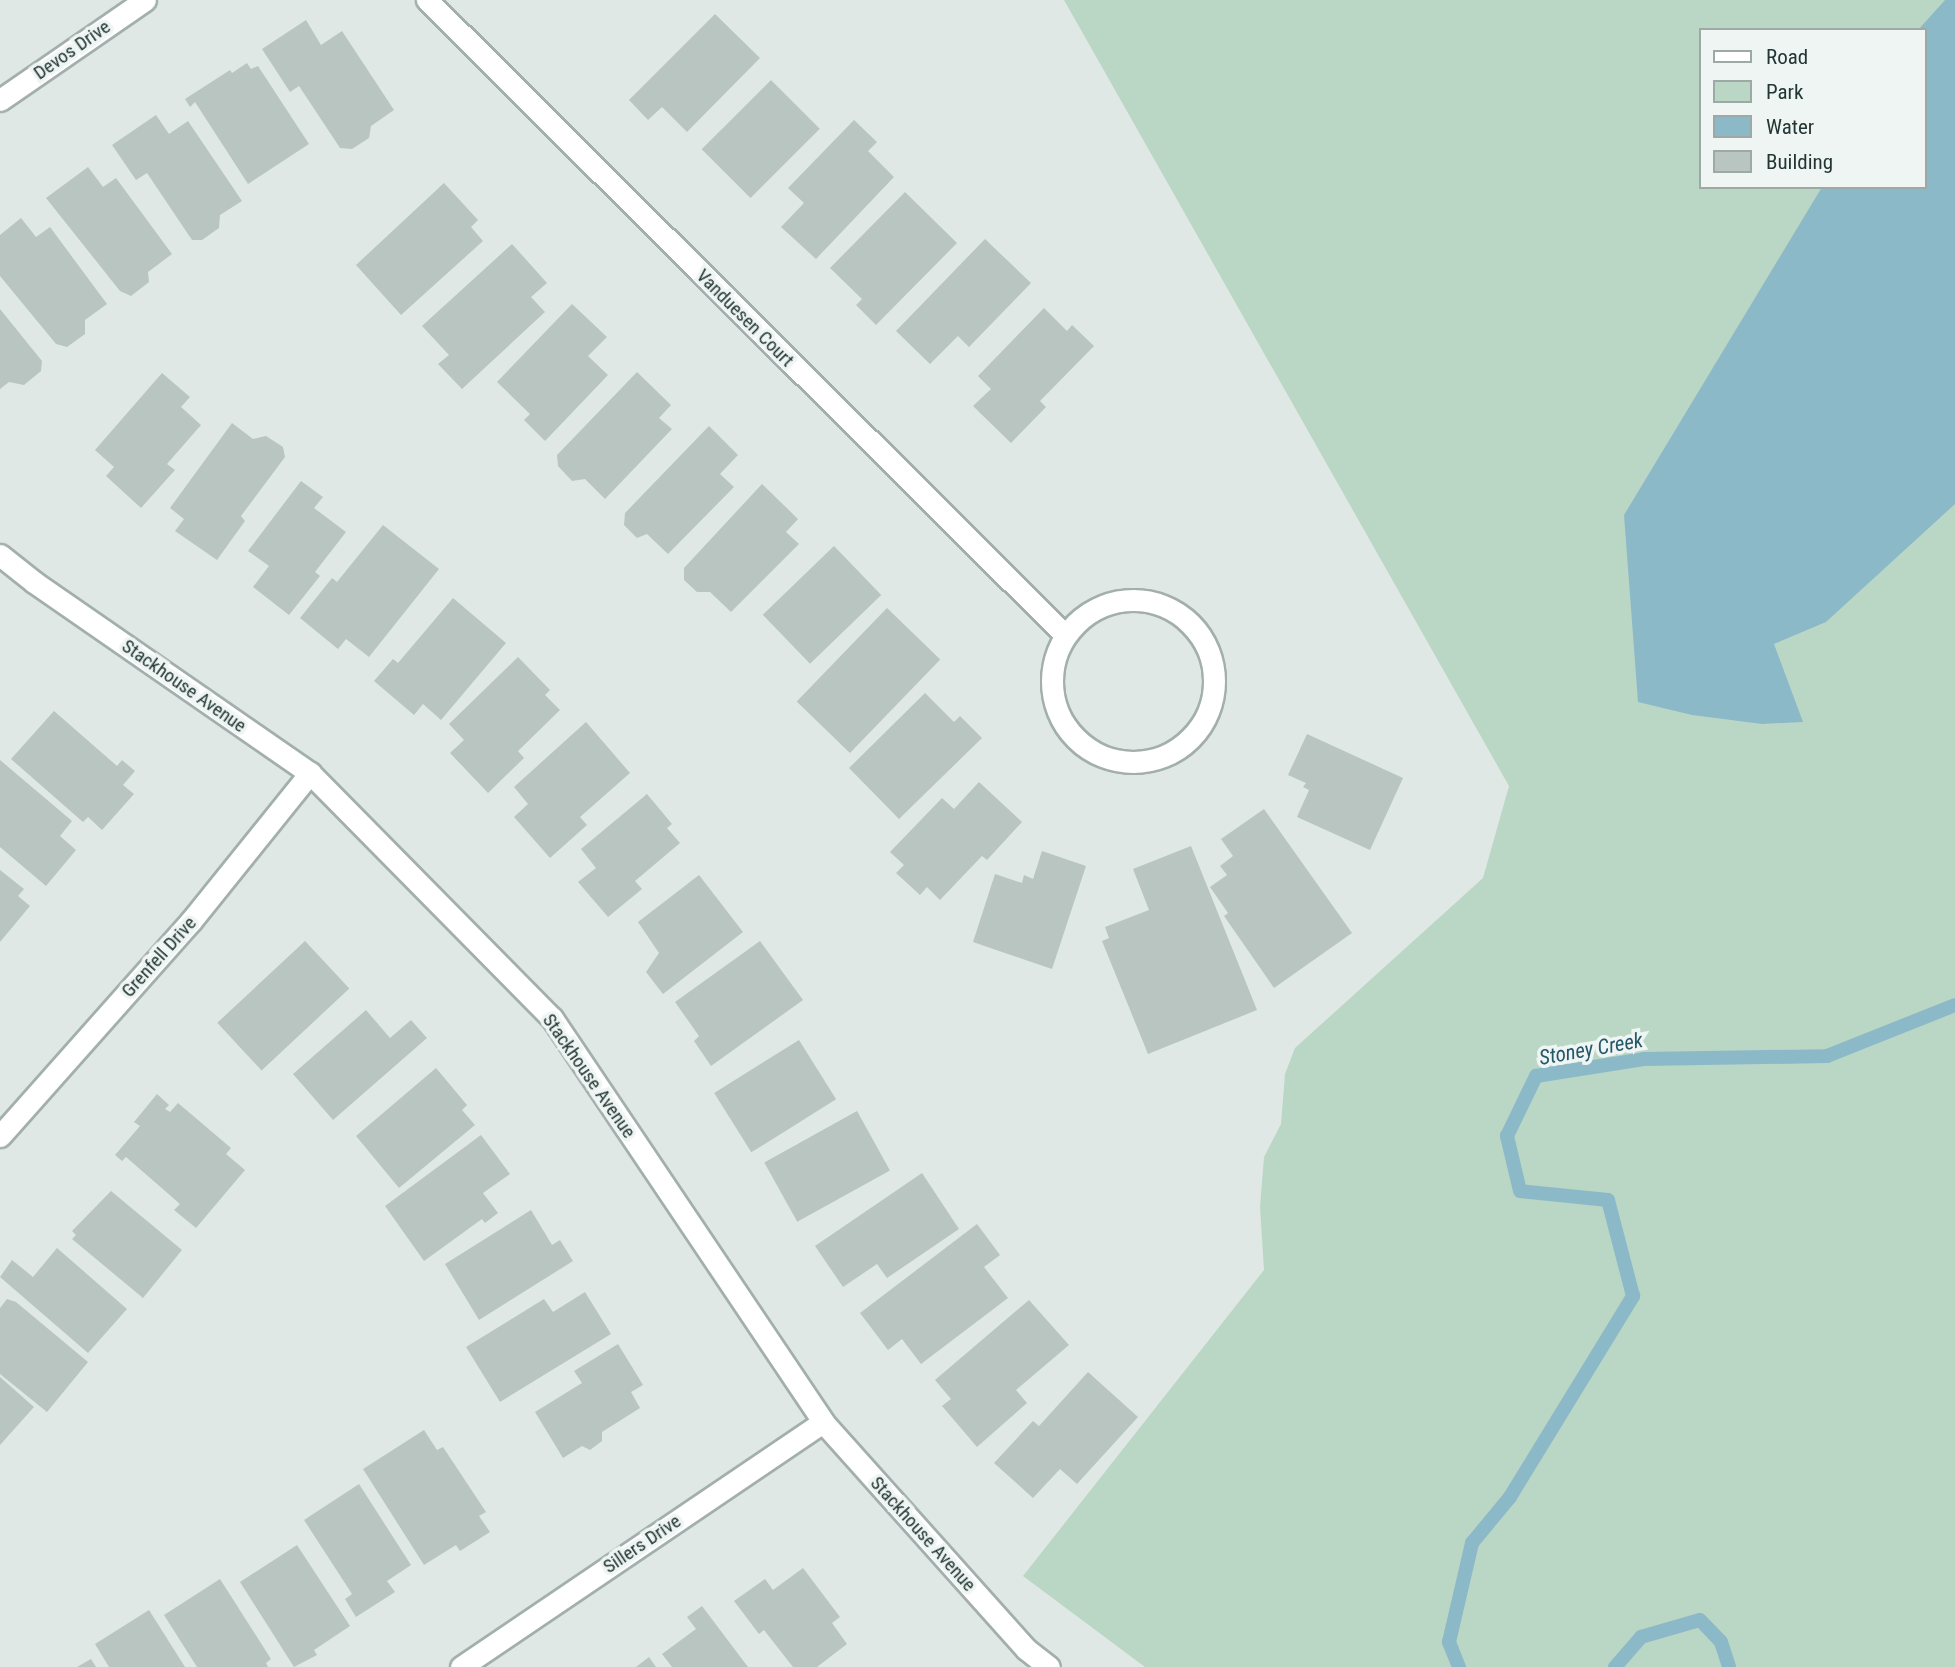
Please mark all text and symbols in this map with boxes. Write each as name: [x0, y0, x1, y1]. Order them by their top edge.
street label: Devos Drive: [29, 15, 115, 85]
legend: [1700, 28, 1927, 189]
text: Road: [1766, 45, 1808, 69]
text: Park: [1766, 80, 1803, 104]
text: Water: [1766, 115, 1814, 139]
text: Building: [1766, 150, 1833, 174]
street label: Vanduesen Court: [691, 264, 799, 372]
street label: Stackhouse Avenue: [117, 635, 251, 737]
street label: Grenfell Drive: [117, 912, 201, 1002]
street label: Stackhouse Avenue: [538, 1009, 640, 1143]
water label: Stoney Creek: [1537, 1027, 1645, 1071]
street label: Stackhouse Avenue: [866, 1472, 980, 1596]
street label: Sillers Drive: [599, 1510, 685, 1578]

